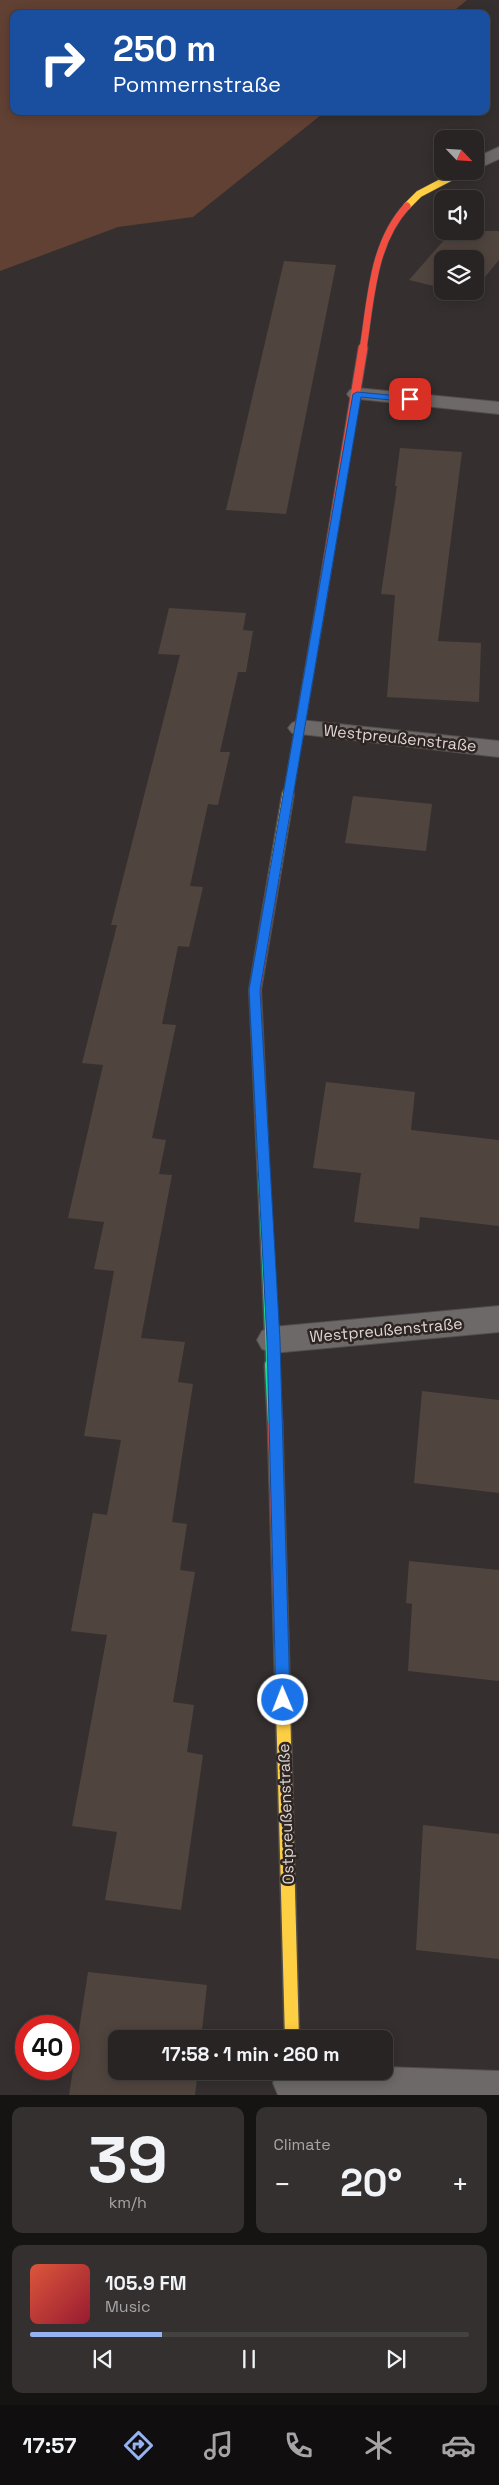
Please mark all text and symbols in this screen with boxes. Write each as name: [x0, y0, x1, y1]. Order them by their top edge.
text: 250 m: [113, 27, 216, 71]
icon: right: [30, 30, 95, 95]
text: Pommernstraße: [113, 70, 281, 98]
north arrow: [434, 130, 484, 180]
map controls: [434, 130, 484, 300]
button: sound: [434, 190, 484, 240]
button: layers: [434, 250, 484, 300]
pin: [389, 378, 431, 420]
icon: arrive: [396, 385, 424, 413]
street label: Westpreußenstraße: [323, 720, 477, 756]
street label: Westpreußenstraße: [309, 1313, 463, 1347]
position arrow: [256, 1673, 308, 1725]
street label: Ostpreußenstraße: [273, 1743, 299, 1885]
speed limit sign: 40: [15, 2015, 80, 2080]
text: 17:58 · 1 min · 260 m: [162, 2042, 339, 2067]
text: 39: [88, 2118, 168, 2201]
text: Climate: [274, 2134, 331, 2155]
text: 20°: [340, 2159, 402, 2207]
text: −: [274, 2166, 291, 2202]
text: +: [452, 2166, 469, 2202]
text: km/h: [109, 2192, 147, 2213]
text: 105.9 FM: [105, 2271, 186, 2296]
text: Music: [105, 2296, 151, 2317]
icon: previous: [89, 2345, 117, 2373]
icon: pause: [235, 2345, 263, 2373]
icon: next: [382, 2345, 410, 2373]
icon: directions: [121, 2428, 156, 2463]
icon: music: [201, 2428, 236, 2463]
icon: phone: [281, 2428, 316, 2463]
icon: climate: [361, 2428, 396, 2463]
icon: car: [441, 2428, 476, 2463]
text: 17:57: [23, 2431, 76, 2459]

